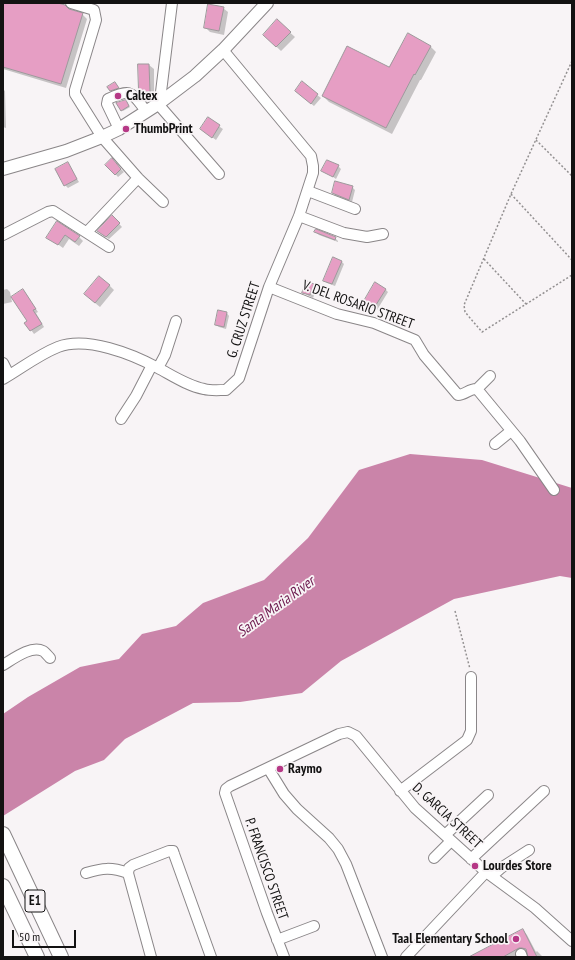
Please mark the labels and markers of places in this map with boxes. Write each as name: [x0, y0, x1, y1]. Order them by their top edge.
place label: Caltex: [126, 88, 157, 104]
marker: Caltex: [113, 91, 123, 101]
place label: ThumbPrint: [134, 121, 193, 137]
marker: ThumbPrint: [121, 124, 131, 134]
place label: Raymo: [288, 761, 322, 777]
marker: Raymo: [275, 764, 285, 774]
place label: Lourdes Store: [483, 858, 552, 874]
marker: Lourdes Store: [470, 861, 480, 871]
place label: Taal Elementary School: [392, 931, 508, 947]
marker: Taal Elementary School: [511, 934, 521, 944]

